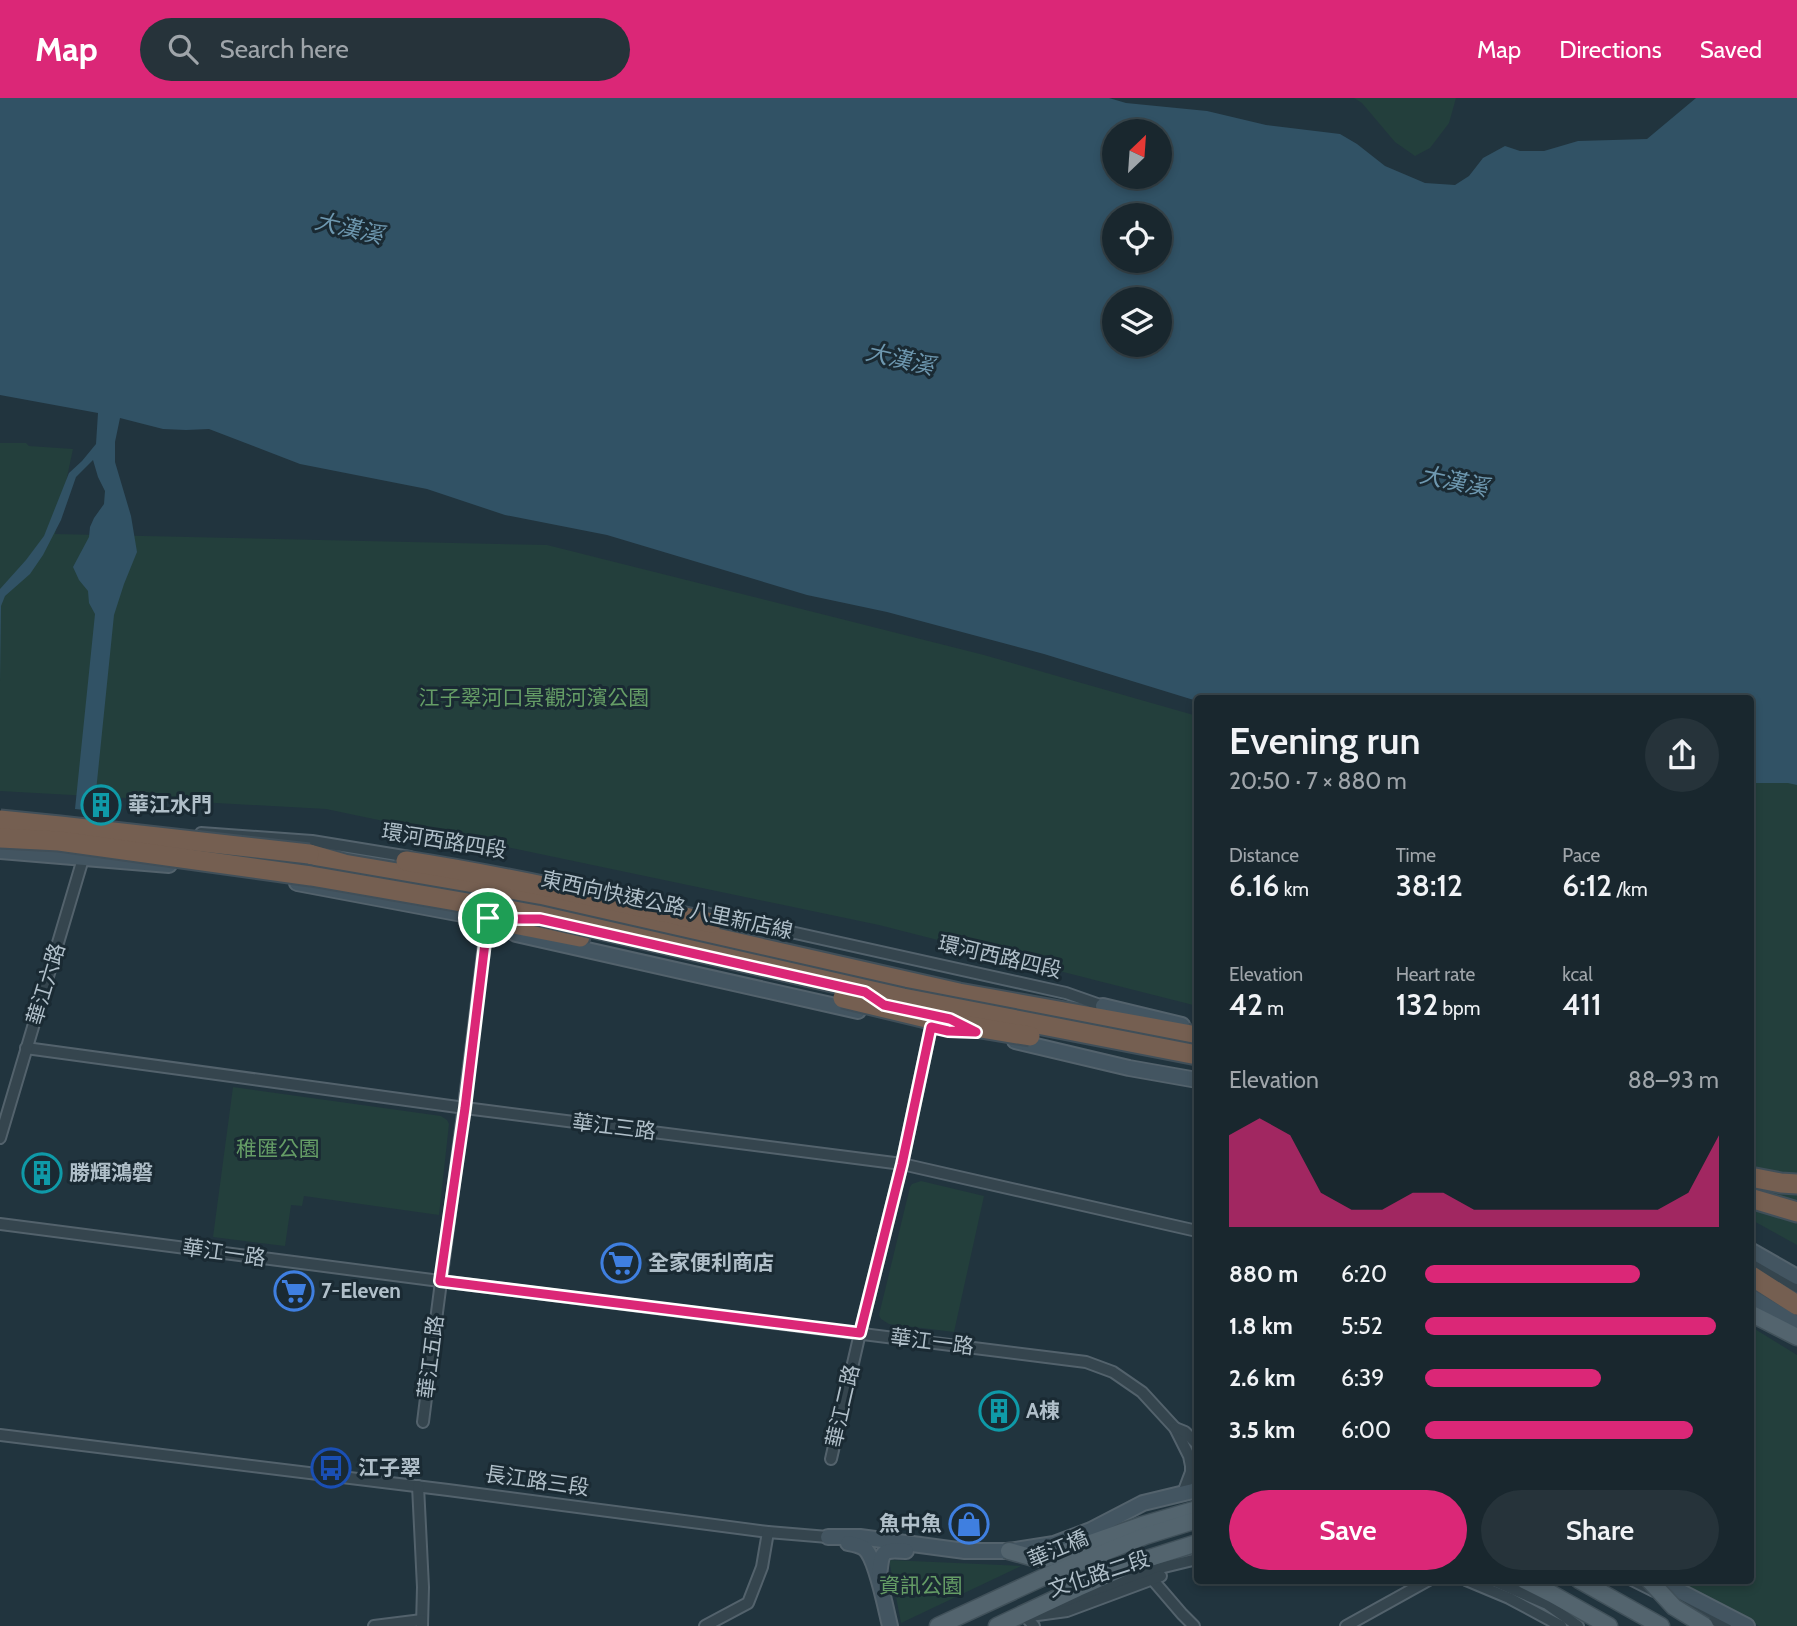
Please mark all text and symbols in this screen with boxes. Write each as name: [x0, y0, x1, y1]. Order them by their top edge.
search box: [140, 18, 630, 81]
text: Map: [35, 29, 98, 69]
icon: search: [164, 30, 202, 68]
text: Search here: [220, 33, 349, 65]
text: Map: [1477, 35, 1521, 64]
text: Directions: [1559, 35, 1662, 64]
text: Saved: [1700, 35, 1762, 64]
north arrow: [1102, 119, 1172, 189]
map controls: [1102, 119, 1172, 357]
button: locate: [1102, 203, 1172, 273]
water label: 大漢溪: [312, 207, 389, 250]
button: layers: [1102, 287, 1172, 357]
water label: 大漢溪: [863, 338, 940, 381]
water label: 大漢溪: [1417, 460, 1494, 502]
park label: 江子翠河口景觀河濱公園: [419, 685, 650, 710]
text: Evening run: [1229, 717, 1421, 764]
button: share: [1645, 718, 1719, 792]
text: 20:50 · 7 × 880 m: [1229, 767, 1407, 795]
building icon: 華江水門: [80, 784, 122, 826]
place label: 華江水門: [128, 792, 212, 817]
street label: 環河西路四段: [380, 818, 508, 863]
text: Distance: [1229, 844, 1299, 867]
text: Time: [1396, 844, 1436, 867]
text: Pace: [1562, 844, 1600, 867]
street label: 東西向快速公路 八里新店線: [539, 866, 795, 943]
text: 6.16: [1229, 867, 1279, 904]
text: 38:12: [1396, 867, 1463, 904]
text: 6:12: [1562, 867, 1612, 904]
text: km: [1279, 878, 1309, 901]
text: /km: [1612, 878, 1648, 901]
pin: [458, 888, 518, 948]
icon: arrive: [469, 899, 507, 937]
street label: 環河西路四段: [936, 930, 1064, 983]
street label: 華江六路: [21, 940, 70, 1028]
text: Elevation: [1229, 963, 1303, 986]
text: Heart rate: [1396, 963, 1475, 986]
text: kcal: [1562, 963, 1593, 986]
text: 42: [1229, 986, 1263, 1023]
text: 132: [1396, 986, 1438, 1023]
text: 411: [1562, 986, 1602, 1023]
text: m: [1263, 997, 1284, 1020]
text: bpm: [1438, 997, 1480, 1020]
text: Elevation: [1229, 1066, 1319, 1094]
text: 88–93 m: [1628, 1066, 1719, 1094]
street label: 華江三路: [571, 1109, 657, 1144]
park label: 稚匯公園: [236, 1136, 320, 1161]
building icon: 勝輝鴻磐: [21, 1152, 63, 1194]
place label: 勝輝鴻磐: [69, 1160, 153, 1185]
street label: 華江一路: [181, 1234, 267, 1271]
supermarket icon: 全家便利商店: [600, 1242, 642, 1284]
place label: 全家便利商店: [648, 1250, 774, 1275]
text: 880 m: [1229, 1260, 1298, 1288]
text: 6:20: [1341, 1260, 1387, 1288]
supermarket icon: 7-Eleven: [273, 1270, 315, 1312]
place label: 7-Eleven: [321, 1278, 401, 1303]
text: 1.8 km: [1229, 1312, 1293, 1340]
text: 5:52: [1341, 1312, 1383, 1340]
street label: 華江五路: [413, 1314, 448, 1400]
street label: 華江一路: [889, 1324, 975, 1359]
street label: 華江二路: [821, 1362, 864, 1450]
text: 2.6 km: [1229, 1364, 1296, 1392]
text: 6:39: [1341, 1364, 1384, 1392]
building icon: A棟: [978, 1390, 1020, 1432]
place label: A棟: [1026, 1398, 1060, 1423]
text: 3.5 km: [1229, 1416, 1295, 1444]
text: 6:00: [1341, 1416, 1391, 1444]
bus stop icon: 江子翠: [310, 1447, 352, 1489]
place label: 江子翠: [358, 1455, 421, 1480]
street label: 長江路三段: [483, 1461, 591, 1500]
button: Save: [1229, 1490, 1467, 1570]
button: Share: [1481, 1490, 1719, 1570]
shop icon: 魚中魚: [948, 1503, 990, 1545]
place label: 魚中魚: [879, 1511, 942, 1536]
street label: 華江橋: [1024, 1525, 1092, 1572]
street label: 文化路二段: [1045, 1545, 1153, 1602]
park label: 資訊公園: [879, 1573, 963, 1598]

